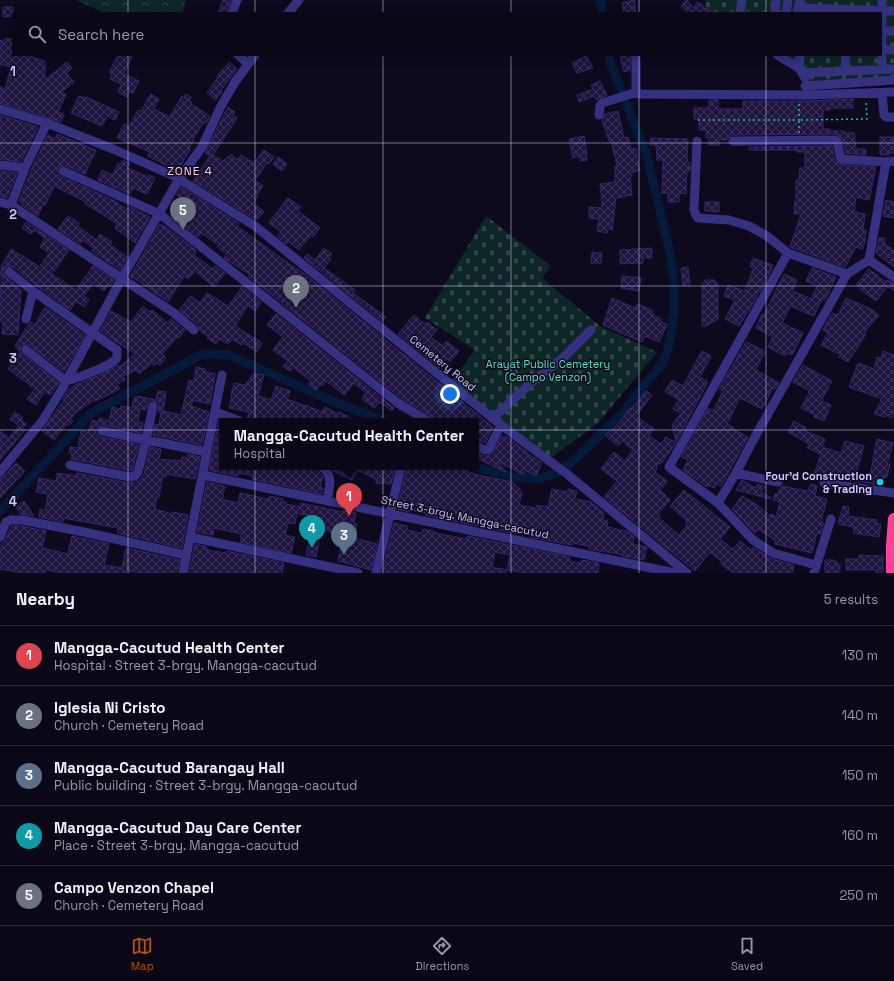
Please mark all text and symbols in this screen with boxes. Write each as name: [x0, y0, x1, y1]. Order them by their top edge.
search box: [12, 12, 882, 56]
icon: search: [26, 23, 48, 45]
text: Search here: [58, 25, 144, 44]
text: 1: [10, 63, 16, 80]
district label: ZONE 4: [167, 163, 213, 179]
pin: 5: [170, 197, 196, 230]
text: 2: [9, 206, 17, 223]
pin: 2: [283, 275, 309, 308]
street label: Cemetery Road: [407, 332, 479, 394]
text: 3: [9, 350, 17, 367]
park label: Arayat Public Cemetery (Campo Venzon): [486, 357, 610, 384]
your location: [440, 384, 460, 404]
popup: [219, 418, 479, 470]
text: Mangga-Cacutud Health Center: [234, 426, 464, 445]
text: Hospital: [234, 445, 285, 462]
place label: Four'd Construction & Trading: [765, 469, 872, 496]
marker: Four'd Construction & Trading: [875, 477, 885, 487]
pin: 1: [336, 483, 362, 516]
street label: Street 3-brgy. Mangga-cacutud: [380, 492, 550, 542]
text: 4: [9, 493, 17, 510]
pin: 4: [299, 515, 325, 548]
pin: 3: [331, 522, 357, 555]
text: Nearby: [16, 588, 75, 610]
text: 5 results: [824, 591, 878, 608]
text: Mangga-Cacutud Health Center: [54, 638, 285, 657]
text: 1: [26, 647, 32, 664]
text: 130 m: [842, 647, 878, 664]
text: Hospital · Street 3-brgy. Mangga-cacutud: [54, 657, 317, 674]
text: Iglesia Ni Cristo: [54, 698, 165, 717]
text: 2: [25, 707, 33, 724]
text: 140 m: [842, 707, 878, 724]
text: Church · Cemetery Road: [54, 717, 204, 734]
text: Mangga-Cacutud Barangay Hall: [54, 758, 285, 777]
text: 3: [25, 767, 33, 784]
text: 150 m: [842, 767, 878, 784]
text: Public building · Street 3-brgy. Mangga-cacutud: [54, 777, 357, 794]
text: Mangga-Cacutud Day Care Center: [54, 818, 301, 837]
text: 4: [25, 827, 33, 844]
text: 160 m: [842, 827, 878, 844]
text: Place · Street 3-brgy. Mangga-cacutud: [54, 837, 299, 854]
text: Campo Venzon Chapel: [54, 878, 214, 897]
text: 5: [25, 887, 33, 904]
text: 250 m: [840, 887, 878, 904]
text: Church · Cemetery Road: [54, 897, 204, 914]
tab: Map: [131, 935, 154, 973]
tab: Directions: [415, 935, 469, 973]
tab: Saved: [731, 935, 763, 973]

